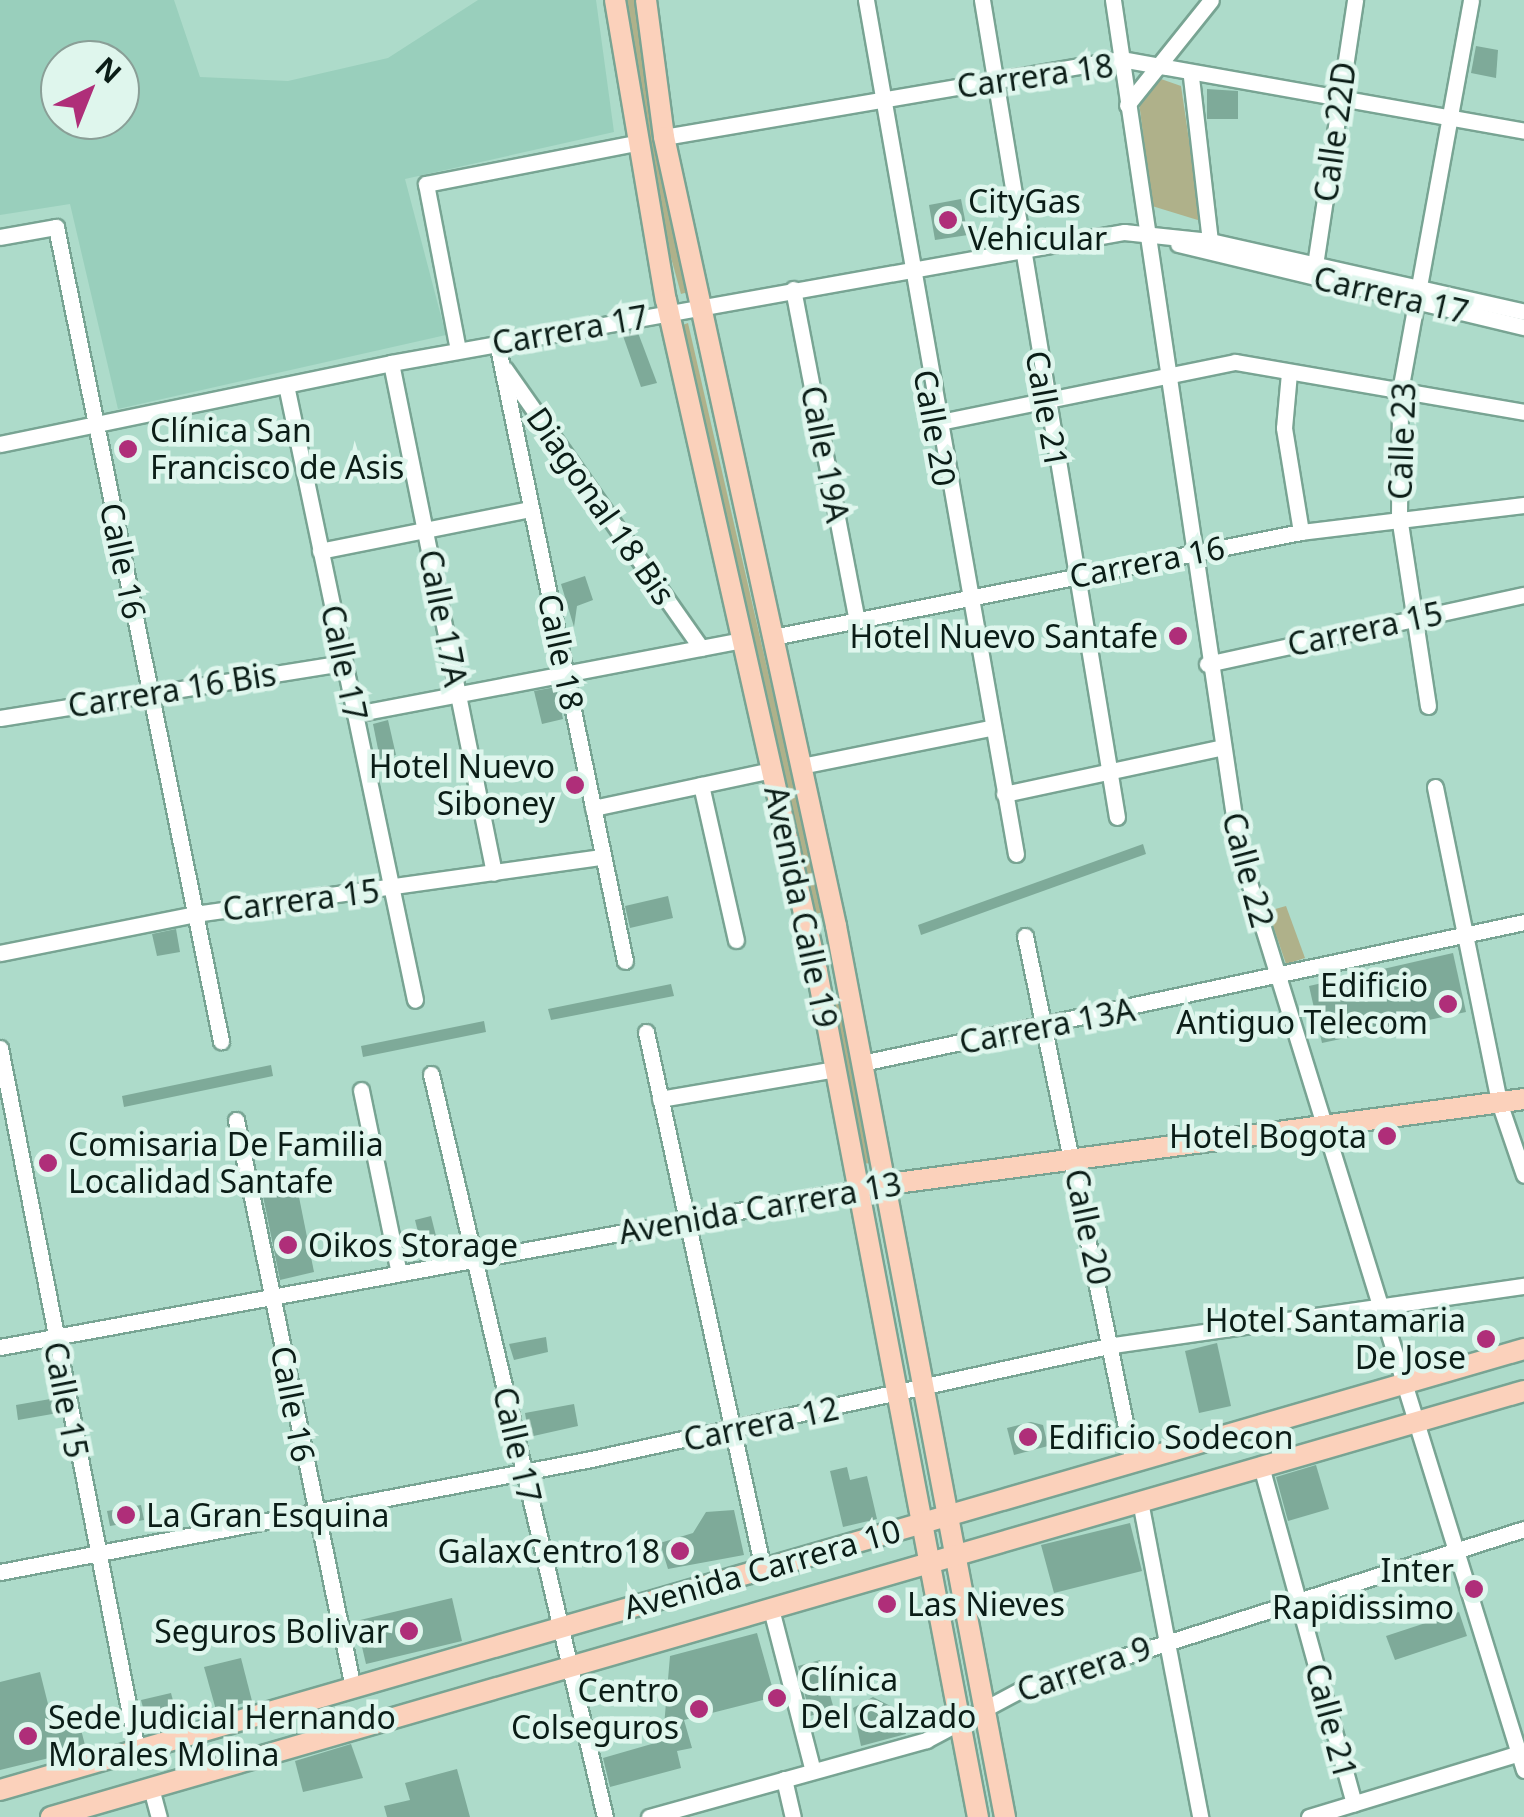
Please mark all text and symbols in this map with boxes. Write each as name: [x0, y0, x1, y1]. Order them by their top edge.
north arrow: [40, 40, 140, 140]
street label: Carrera 18: [954, 46, 1116, 106]
text: N: [88, 48, 130, 91]
street label: Calle 22D: [1306, 60, 1364, 204]
place label: CityGas Vehicular: [968, 183, 1107, 258]
marker: CityGas Vehicular: [937, 209, 959, 231]
street label: Carrera 17: [1310, 259, 1472, 331]
street label: Carrera 17: [489, 297, 651, 363]
street label: Calle 21: [1018, 348, 1076, 470]
street label: Calle 20: [906, 367, 964, 489]
street label: Calle 23: [1381, 382, 1423, 500]
street label: Calle 19A: [793, 383, 857, 525]
street label: Diagonal 18 Bis: [519, 400, 683, 612]
place label: Clínica San Francisco de Asis: [150, 412, 404, 487]
marker: Clínica San Francisco de Asis: [115, 436, 141, 462]
street label: Calle 16: [92, 499, 154, 623]
street label: Carrera 16: [1066, 528, 1228, 596]
street label: Calle 17A: [411, 547, 475, 689]
street label: Calle 18: [530, 590, 592, 714]
street label: Carrera 15: [1284, 594, 1446, 664]
street label: Calle 17: [313, 601, 375, 725]
place label: Hotel Nuevo Santafe: [849, 617, 1158, 655]
marker: Hotel Nuevo Santafe: [1167, 625, 1189, 647]
street label: Carrera 16 Bis: [65, 655, 279, 725]
place label: Hotel Nuevo Siboney: [369, 748, 555, 823]
marker: Hotel Nuevo Siboney: [564, 774, 586, 796]
street label: Avenida Calle 19: [757, 783, 845, 1031]
street label: Calle 22: [1214, 808, 1282, 932]
street label: Carrera 15: [221, 871, 381, 929]
place label: Edificio Antiguo Telecom: [1176, 967, 1428, 1042]
street label: Carrera 13A: [956, 990, 1138, 1062]
marker: Edificio Antiguo Telecom: [1437, 993, 1459, 1015]
place label: Hotel Bogota: [1169, 1117, 1367, 1155]
marker: Hotel Bogota: [1376, 1125, 1398, 1147]
place label: Comisaria De Familia Localidad Santafe: [68, 1126, 384, 1201]
marker: Comisaria De Familia Localidad Santafe: [37, 1152, 59, 1174]
street label: Avenida Carrera 13: [616, 1164, 904, 1252]
street label: Calle 20: [1057, 1165, 1119, 1289]
place label: Oikos Storage: [308, 1226, 518, 1264]
marker: Oikos Storage: [277, 1234, 299, 1256]
place label: Hotel Santamaria De Jose: [1205, 1302, 1466, 1377]
marker: Hotel Santamaria De Jose: [1475, 1328, 1497, 1350]
street label: Calle 15: [36, 1339, 96, 1461]
street label: Calle 16: [263, 1343, 323, 1465]
street label: Calle 17: [485, 1383, 549, 1507]
street label: Carrera 12: [680, 1389, 842, 1459]
place label: Edificio Sodecon: [1048, 1418, 1293, 1456]
marker: Edificio Sodecon: [1017, 1426, 1039, 1448]
place label: La Gran Esquina: [146, 1496, 390, 1534]
marker: La Gran Esquina: [115, 1504, 137, 1526]
street label: Avenida Carrera 10: [619, 1511, 905, 1627]
place label: GalaxCentro18: [437, 1532, 660, 1570]
marker: GalaxCentro18: [669, 1540, 691, 1562]
place label: Inter Rapidissimo: [1272, 1552, 1454, 1627]
marker: Inter Rapidissimo: [1463, 1578, 1485, 1600]
place label: Las Nieves: [907, 1585, 1065, 1623]
marker: Las Nieves: [876, 1593, 898, 1615]
place label: Seguros Bolivar: [154, 1612, 389, 1650]
marker: Seguros Bolivar: [398, 1620, 420, 1642]
street label: Carrera 9: [1012, 1628, 1156, 1710]
street label: Calle 21: [1297, 1659, 1365, 1783]
place label: Clínica Del Calzado: [800, 1661, 976, 1736]
place label: Centro Colseguros: [511, 1672, 679, 1747]
marker: Clínica Del Calzado: [764, 1685, 790, 1711]
marker: Centro Colseguros: [688, 1698, 710, 1720]
place label: Sede Judicial Hernando Morales Molina: [48, 1699, 396, 1774]
marker: Sede Judicial Hernando Morales Molina: [17, 1725, 39, 1747]

